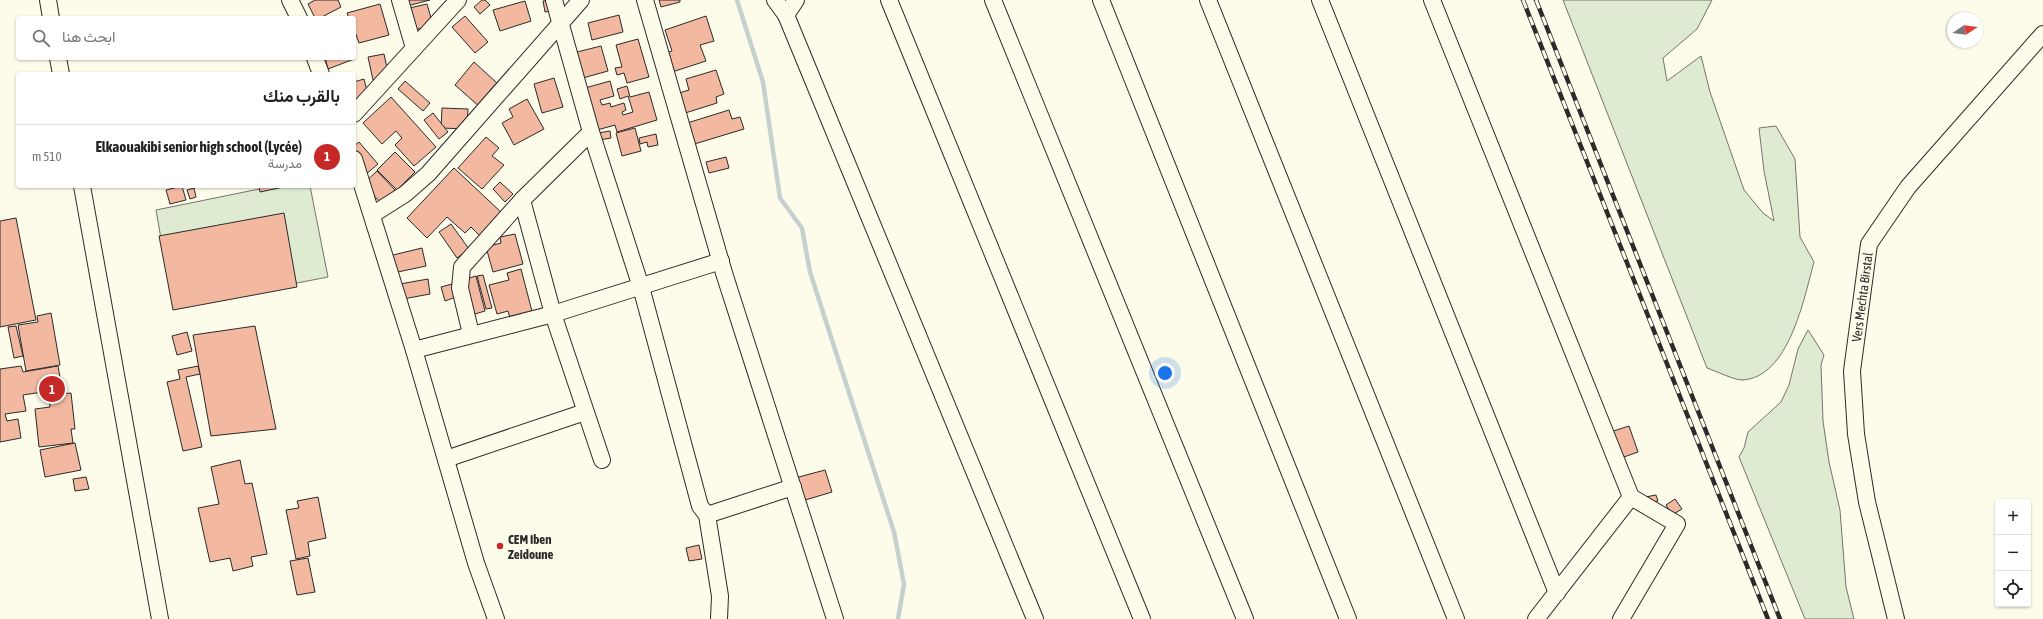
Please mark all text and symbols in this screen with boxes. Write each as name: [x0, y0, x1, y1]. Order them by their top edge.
north arrow: [1947, 12, 1983, 48]
search box: [16, 16, 356, 60]
icon: search: [30, 27, 52, 49]
text: ابحث هنا: [62, 28, 116, 45]
text: بالقرب منك: [263, 86, 340, 106]
text: Elkaouakibi senior high school (Lycée): [95, 138, 302, 155]
text: 510 m: [32, 149, 62, 164]
text: 1: [324, 149, 330, 164]
text: مدرسة: [268, 156, 302, 171]
street label: Vers Mechta Birstal: [1849, 251, 1876, 343]
your location: [1155, 363, 1175, 383]
pin: 1: [39, 374, 65, 404]
map controls: [1995, 499, 2031, 607]
button: +: [1995, 499, 2031, 535]
place label: CEM Iben Zeidoune: [508, 532, 554, 562]
button: −: [1995, 535, 2031, 571]
marker: CEM Iben Zeidoune: [495, 541, 505, 551]
button: locate: [1995, 571, 2031, 607]

